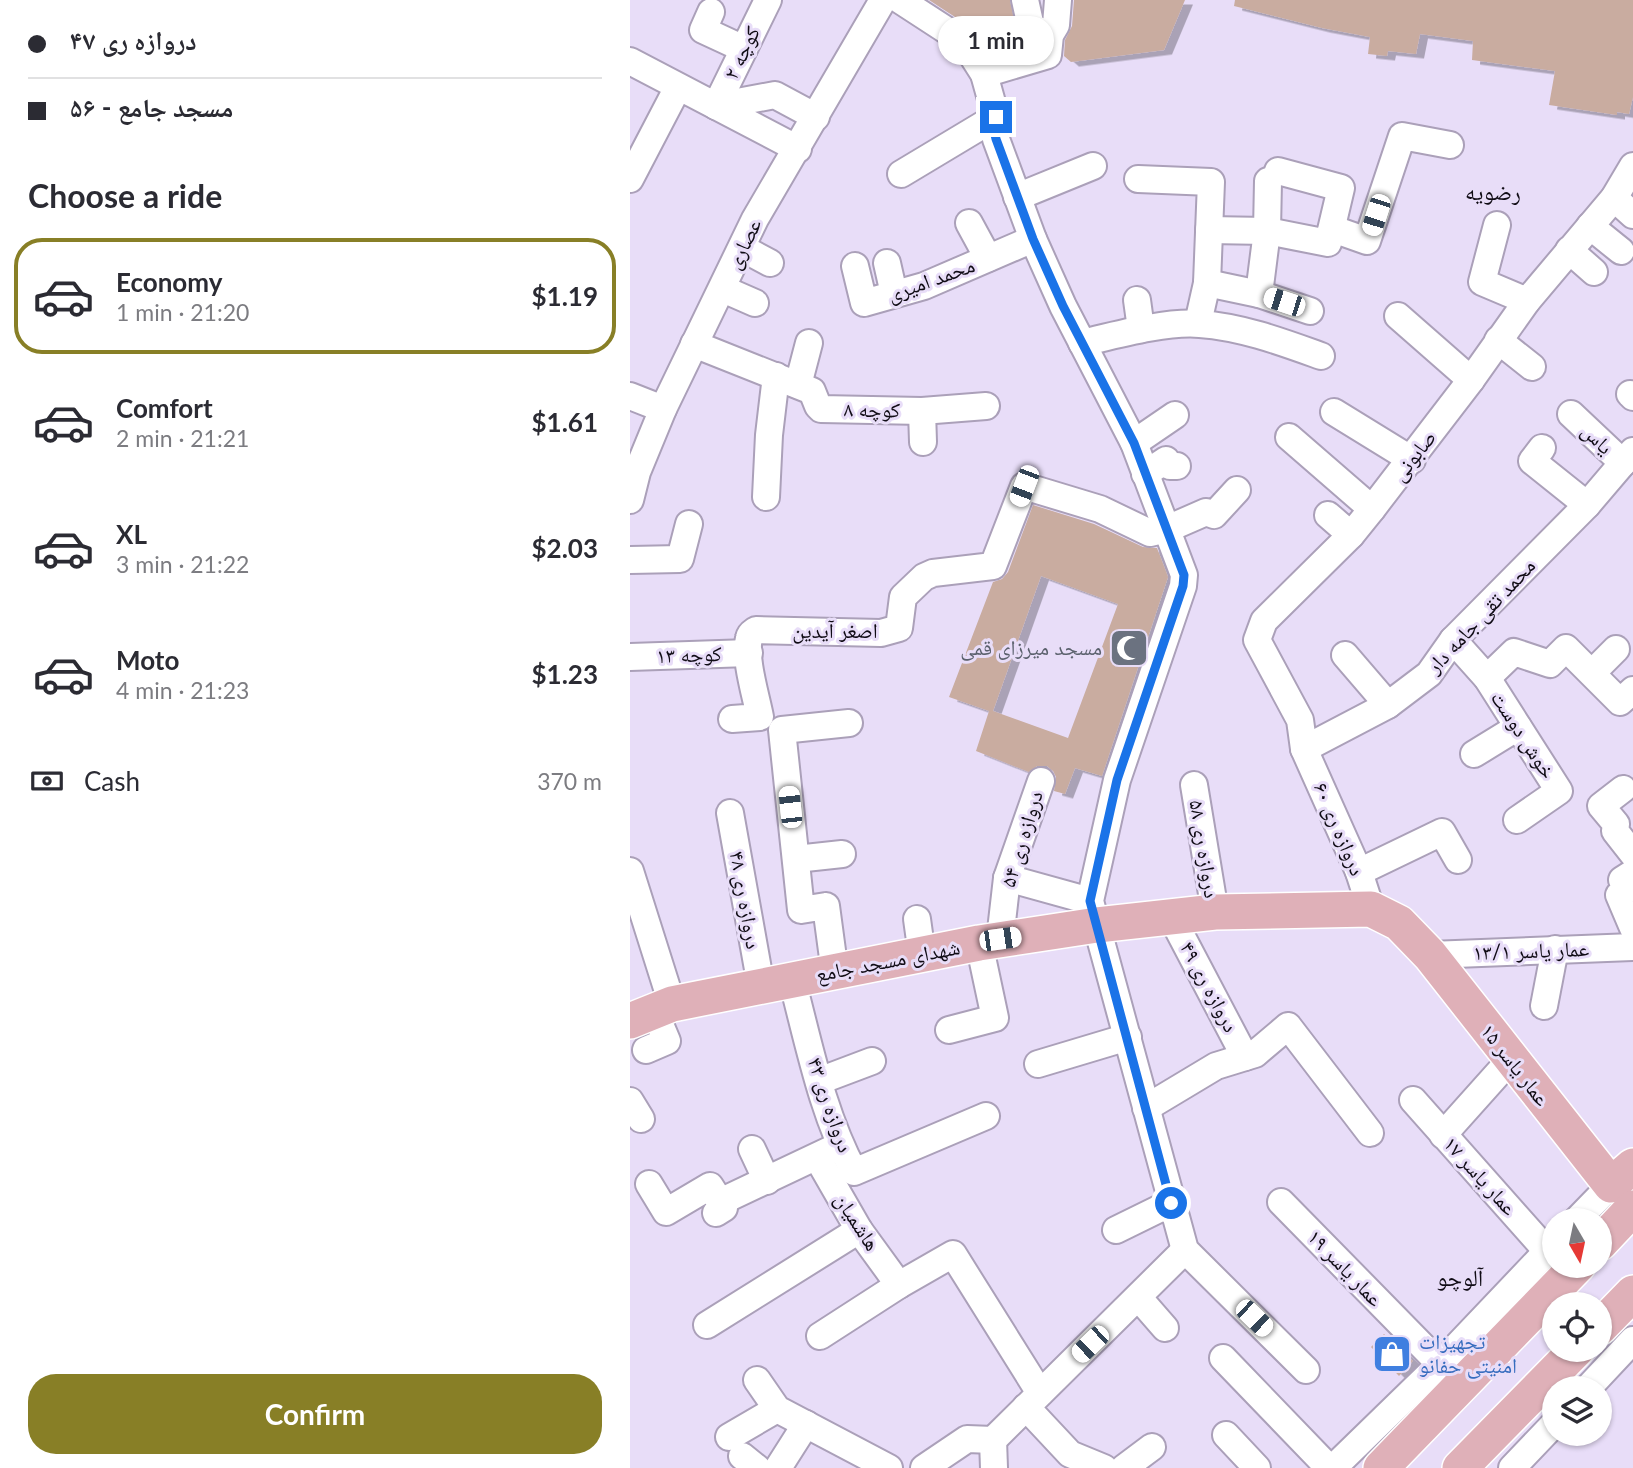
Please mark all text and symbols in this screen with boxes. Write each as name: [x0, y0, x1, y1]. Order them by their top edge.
callout: 1 min: [938, 16, 1054, 64]
street label: کوچه ۲: [717, 21, 765, 83]
text: دروازه ری ۴۷: [70, 24, 197, 56]
text: 1 min: [967, 26, 1025, 54]
text: ۵۶ - مسجد جامع: [70, 91, 233, 123]
route end: [980, 101, 1012, 133]
text: Choose a ride: [28, 176, 222, 215]
district label: رضویه: [1465, 177, 1521, 205]
car: [1360, 192, 1393, 238]
street label: عصاری: [720, 214, 767, 273]
street label: محمد امیری: [883, 251, 978, 307]
icon: car: [32, 265, 95, 328]
text: Economy: [116, 266, 222, 298]
text: $1.19: [532, 280, 598, 312]
car: [1261, 286, 1308, 318]
text: 1 min · 21:20: [116, 298, 249, 326]
icon: car: [32, 391, 95, 454]
text: Comfort: [116, 392, 213, 424]
street label: کوچه ۸: [844, 396, 901, 422]
text: $1.61: [532, 406, 598, 438]
street label: یاس: [1576, 417, 1619, 460]
text: 2 min · 21:21: [116, 424, 249, 452]
street label: صابونی: [1385, 425, 1442, 487]
car: [1007, 463, 1042, 509]
icon: car: [32, 517, 95, 580]
text: XL: [116, 518, 147, 550]
text: $2.03: [532, 532, 598, 564]
text: 3 min · 21:22: [116, 550, 249, 578]
street label: محمد تقی جامه دار: [1420, 552, 1541, 680]
street label: اصغر آیدین: [792, 617, 878, 644]
mosque icon: مسجد میرزای قمی: [1108, 627, 1150, 669]
place label: مسجد میرزای قمی: [960, 634, 1102, 661]
street label: کوچه ۱۳: [656, 640, 722, 668]
icon: car: [32, 643, 95, 706]
text: Moto: [116, 644, 179, 676]
text: $1.23: [532, 658, 598, 690]
text: 4 min · 21:23: [116, 676, 249, 704]
street label: خوش دوست: [1485, 686, 1562, 784]
icon: cash: [28, 762, 66, 800]
text: Cash: [84, 765, 140, 797]
text: 370 m: [537, 767, 602, 795]
street label: دروازه ری ۶۰: [1309, 778, 1371, 879]
car: [778, 785, 803, 829]
street label: دروازه ری ۵۴: [994, 788, 1048, 890]
street label: دروازه ری ۵۸: [1184, 798, 1226, 900]
street label: دروازه ری ۴۸: [725, 849, 767, 951]
car: [978, 926, 1023, 952]
street label: شهدای مسجد جامع: [814, 933, 962, 988]
street label: عمار یاسر ۱۳/۱: [1473, 935, 1590, 964]
street label: دروازه ری ۴۹: [1175, 937, 1245, 1036]
street label: عمار یاسر ۱۵: [1476, 1018, 1556, 1111]
street label: دروازه ری ۴۳: [803, 1054, 859, 1156]
street label: عمار یاسر ۱۷: [1439, 1131, 1523, 1220]
route start: [1155, 1187, 1187, 1219]
street label: هاشمیان: [830, 1188, 886, 1255]
north arrow: [1542, 1208, 1612, 1278]
map controls: [1542, 1208, 1612, 1446]
street label: عمار یاسر ۱۹: [1303, 1223, 1389, 1311]
district label: آلوچو: [1437, 1263, 1484, 1292]
button: locate: [1542, 1292, 1612, 1362]
car: [1232, 1296, 1277, 1340]
car: [1068, 1322, 1113, 1366]
place label: تجهیزات امنیتی حفانو: [1419, 1328, 1517, 1379]
shop icon: تجهیزات امنیتی حفانو: [1371, 1333, 1413, 1375]
button: Confirm: [28, 1374, 602, 1454]
button: layers: [1542, 1376, 1612, 1446]

